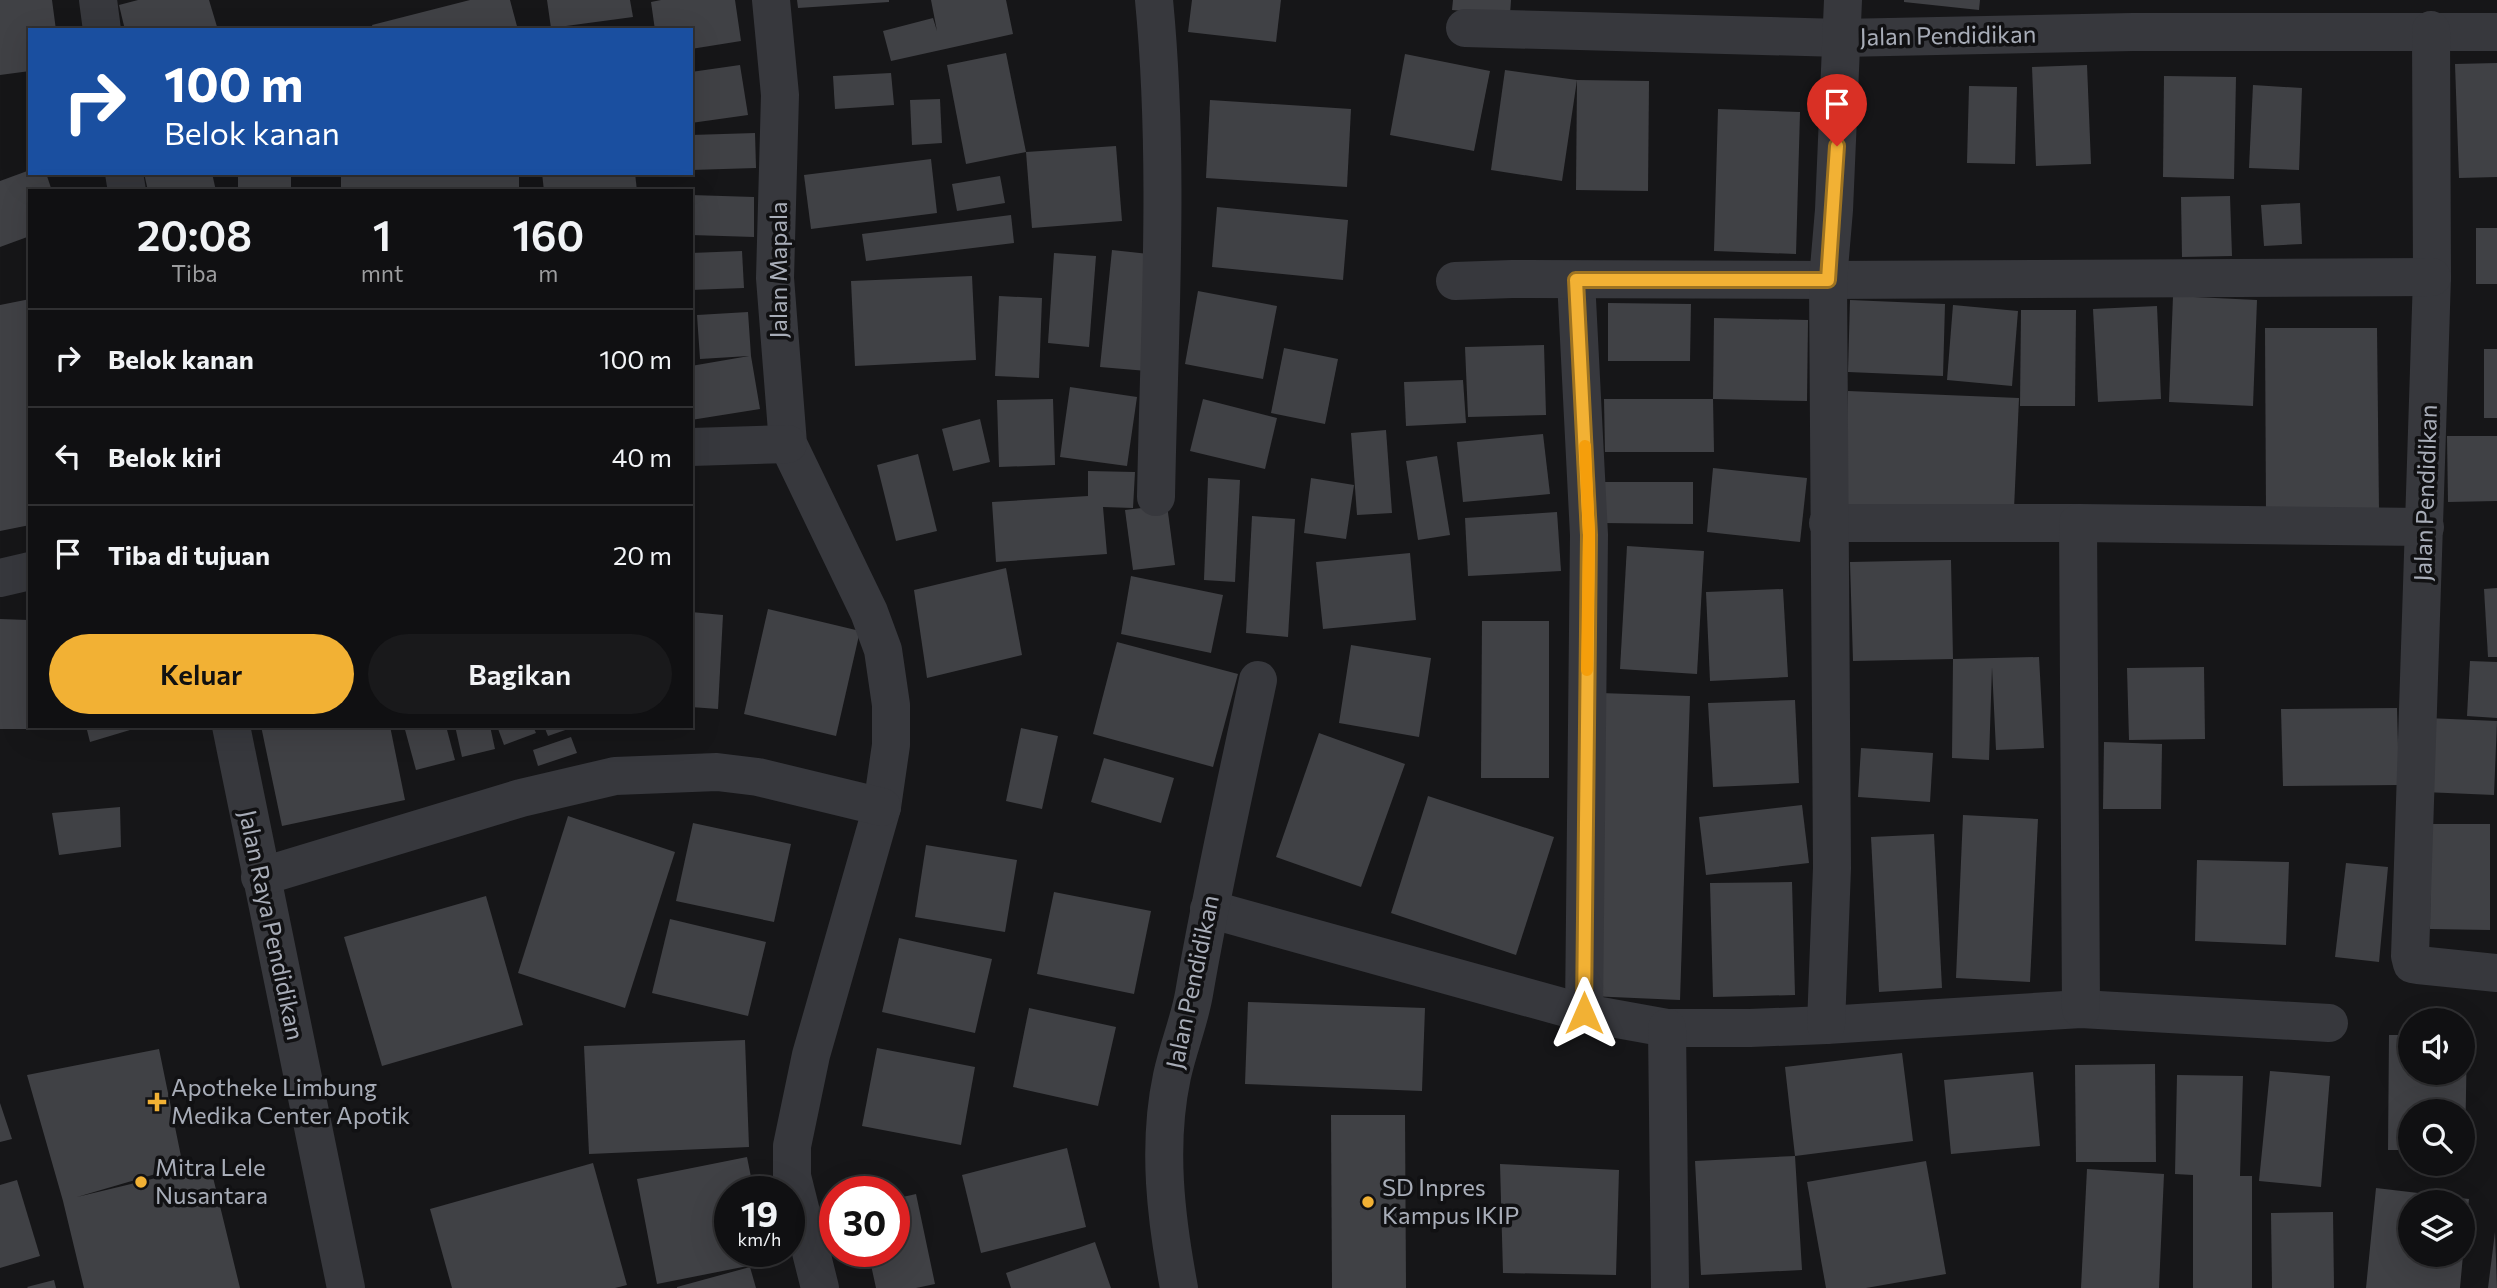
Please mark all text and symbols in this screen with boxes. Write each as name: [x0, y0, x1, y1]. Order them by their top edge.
street label: Jalan Pendidikan: [1859, 18, 2037, 51]
text: 100 m: [164, 52, 303, 112]
icon: right: [49, 56, 140, 147]
pin: [1807, 74, 1867, 146]
icon: arrive: [1818, 85, 1856, 123]
text: Belok kanan: [164, 112, 340, 152]
street label: Jalan Mapala: [763, 201, 792, 339]
text: 20:08: [137, 208, 252, 260]
text: 1: [373, 208, 391, 260]
text: 160: [512, 208, 584, 260]
text: Tiba: [171, 259, 218, 287]
text: mnt: [361, 259, 403, 287]
text: m: [538, 259, 558, 287]
icon: right: [49, 339, 87, 377]
text: Belok kanan: [108, 343, 254, 374]
text: 100 m: [599, 343, 672, 374]
street label: Jalan Pendidikan: [2407, 404, 2442, 582]
icon: left: [49, 437, 87, 475]
text: Belok kiri: [108, 441, 222, 472]
text: 40 m: [612, 441, 672, 472]
icon: arrive: [49, 535, 87, 573]
text: Tiba di tujuan: [108, 539, 270, 570]
text: 20 m: [613, 539, 672, 570]
button: Keluar: [49, 634, 354, 714]
button: Bagikan: [368, 634, 672, 714]
street label: Jalan Raya Pendidikan: [234, 807, 311, 1042]
street label: Jalan Pendidikan: [1159, 892, 1224, 1071]
position arrow: [1547, 976, 1621, 1050]
map controls: [2398, 1008, 2475, 1267]
button: sound: [2398, 1008, 2475, 1085]
place label: Apotheke Limbung Medika Center Apotik: [171, 1072, 410, 1129]
marker: Apotheke Limbung Medika Center Apotik: [149, 1094, 165, 1110]
button: search: [2398, 1099, 2475, 1176]
place label: Mitra Lele Nusantara: [155, 1152, 268, 1209]
place label: SD Inpres Kampus IKIP: [1382, 1172, 1519, 1229]
marker: Mitra Lele Nusantara: [133, 1174, 149, 1190]
speed limit sign: 30: [819, 1176, 910, 1267]
button: layers: [2398, 1190, 2475, 1267]
text: 19: [741, 1191, 778, 1234]
marker: SD Inpres Kampus IKIP: [1360, 1194, 1376, 1210]
text: km/h: [738, 1228, 781, 1250]

